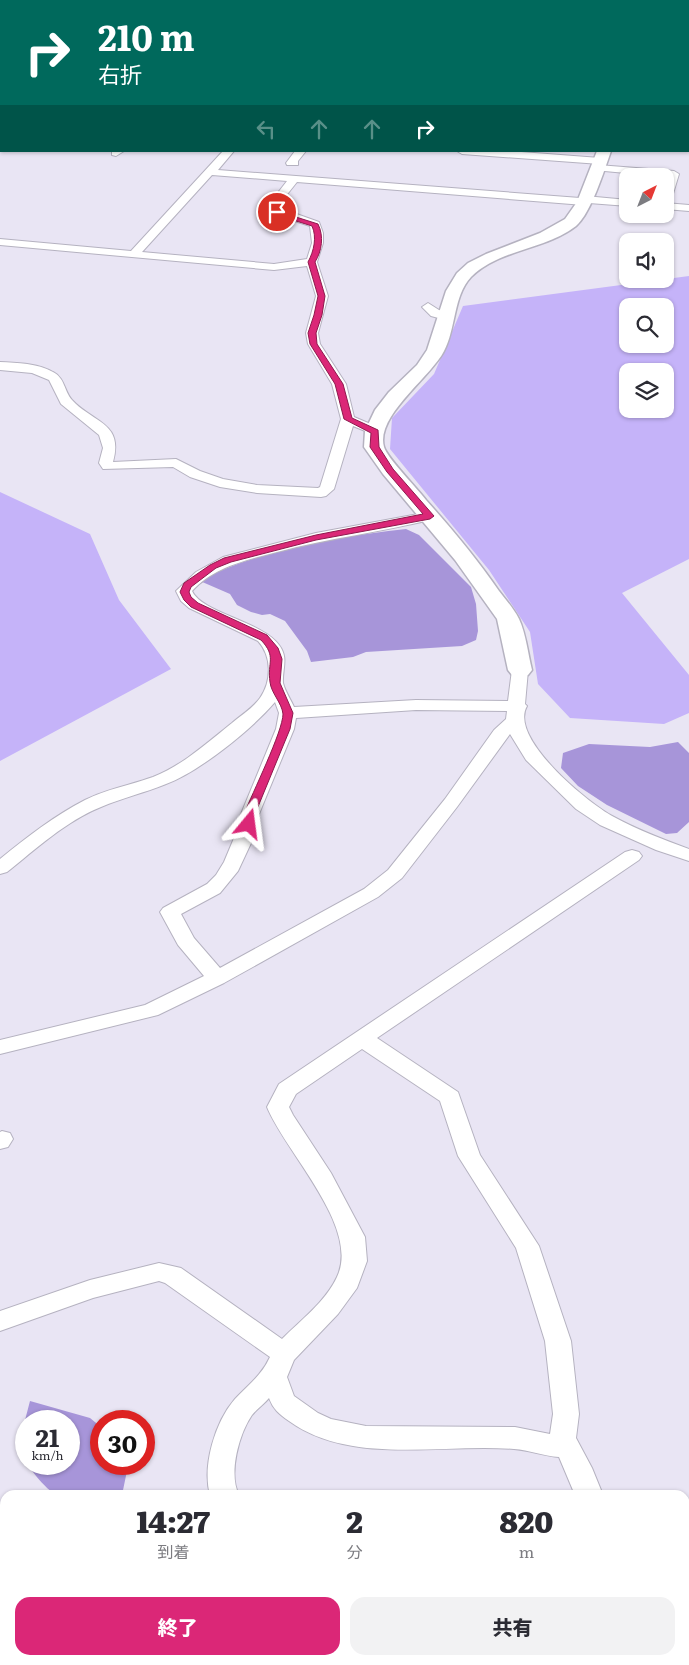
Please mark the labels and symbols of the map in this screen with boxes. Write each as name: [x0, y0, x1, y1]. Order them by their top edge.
north arrow: [619, 168, 674, 222]
pin: [256, 191, 298, 233]
position arrow: [222, 797, 274, 849]
speed limit sign: 30: [90, 1410, 155, 1475]

